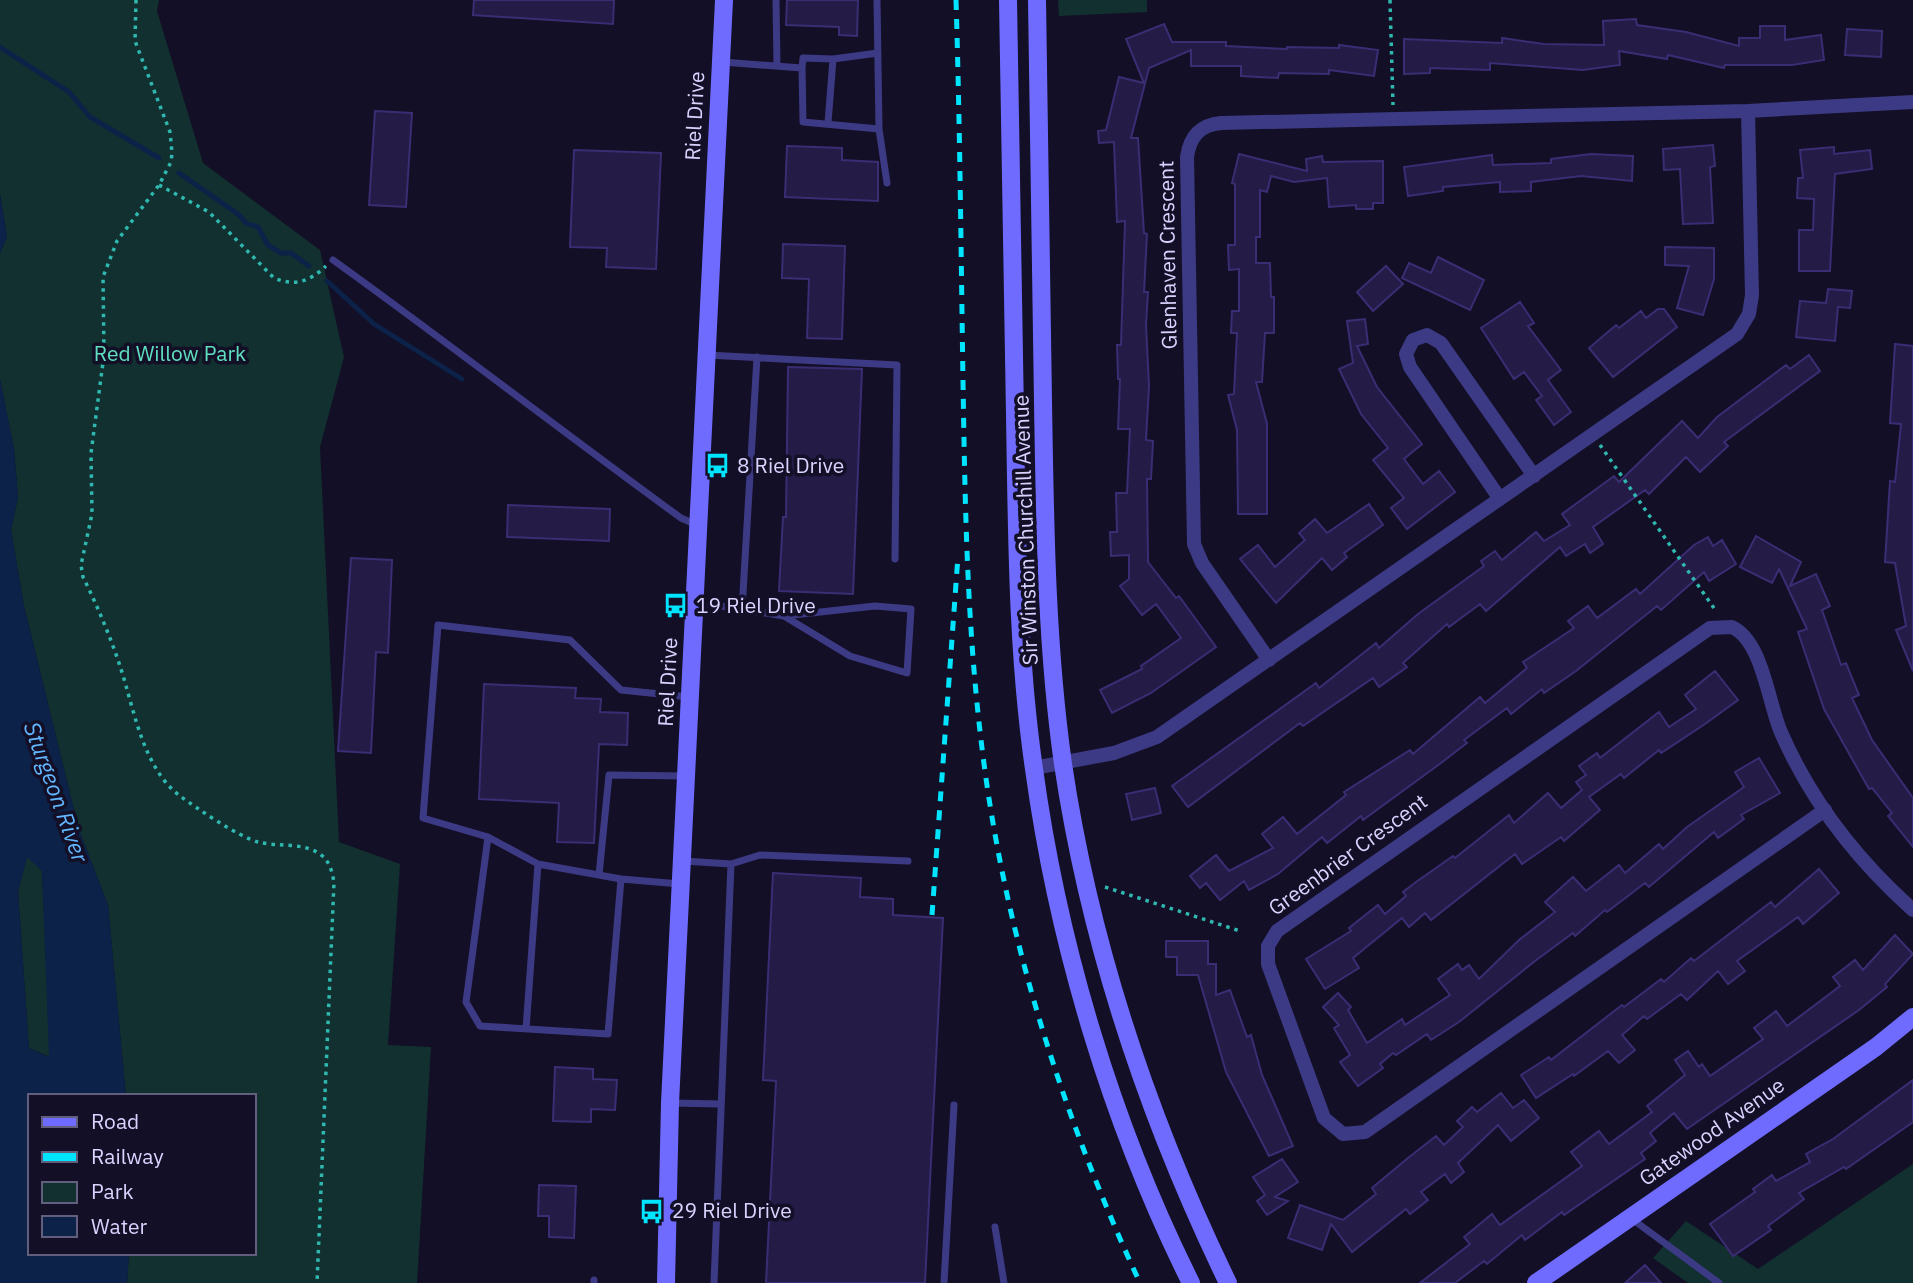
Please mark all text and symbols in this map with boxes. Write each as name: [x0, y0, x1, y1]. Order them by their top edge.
street label: Riel Drive: [678, 70, 710, 161]
street label: Glenhaven Crescent: [1151, 160, 1183, 350]
park label: Red Willow Park: [94, 339, 246, 367]
street label: Sir Winston Churchill Avenue: [1006, 394, 1044, 666]
place label: 8 Riel Drive: [737, 451, 844, 479]
bus stop icon: 8 Riel Drive: [703, 452, 731, 480]
place label: 19 Riel Drive: [696, 591, 816, 619]
bus stop icon: 19 Riel Drive: [662, 592, 690, 620]
street label: Riel Drive: [651, 636, 683, 727]
water label: Sturgeon River: [18, 717, 96, 867]
street label: Greenbrier Crescent: [1262, 787, 1433, 921]
street label: Gatewood Avenue: [1633, 1071, 1790, 1192]
legend: [28, 1094, 256, 1255]
text: Road: [91, 1107, 139, 1135]
text: Railway: [91, 1142, 164, 1170]
text: Park: [91, 1177, 134, 1205]
place label: 29 Riel Drive: [672, 1196, 792, 1224]
bus stop icon: 29 Riel Drive: [638, 1197, 666, 1225]
text: Water: [91, 1212, 148, 1240]

